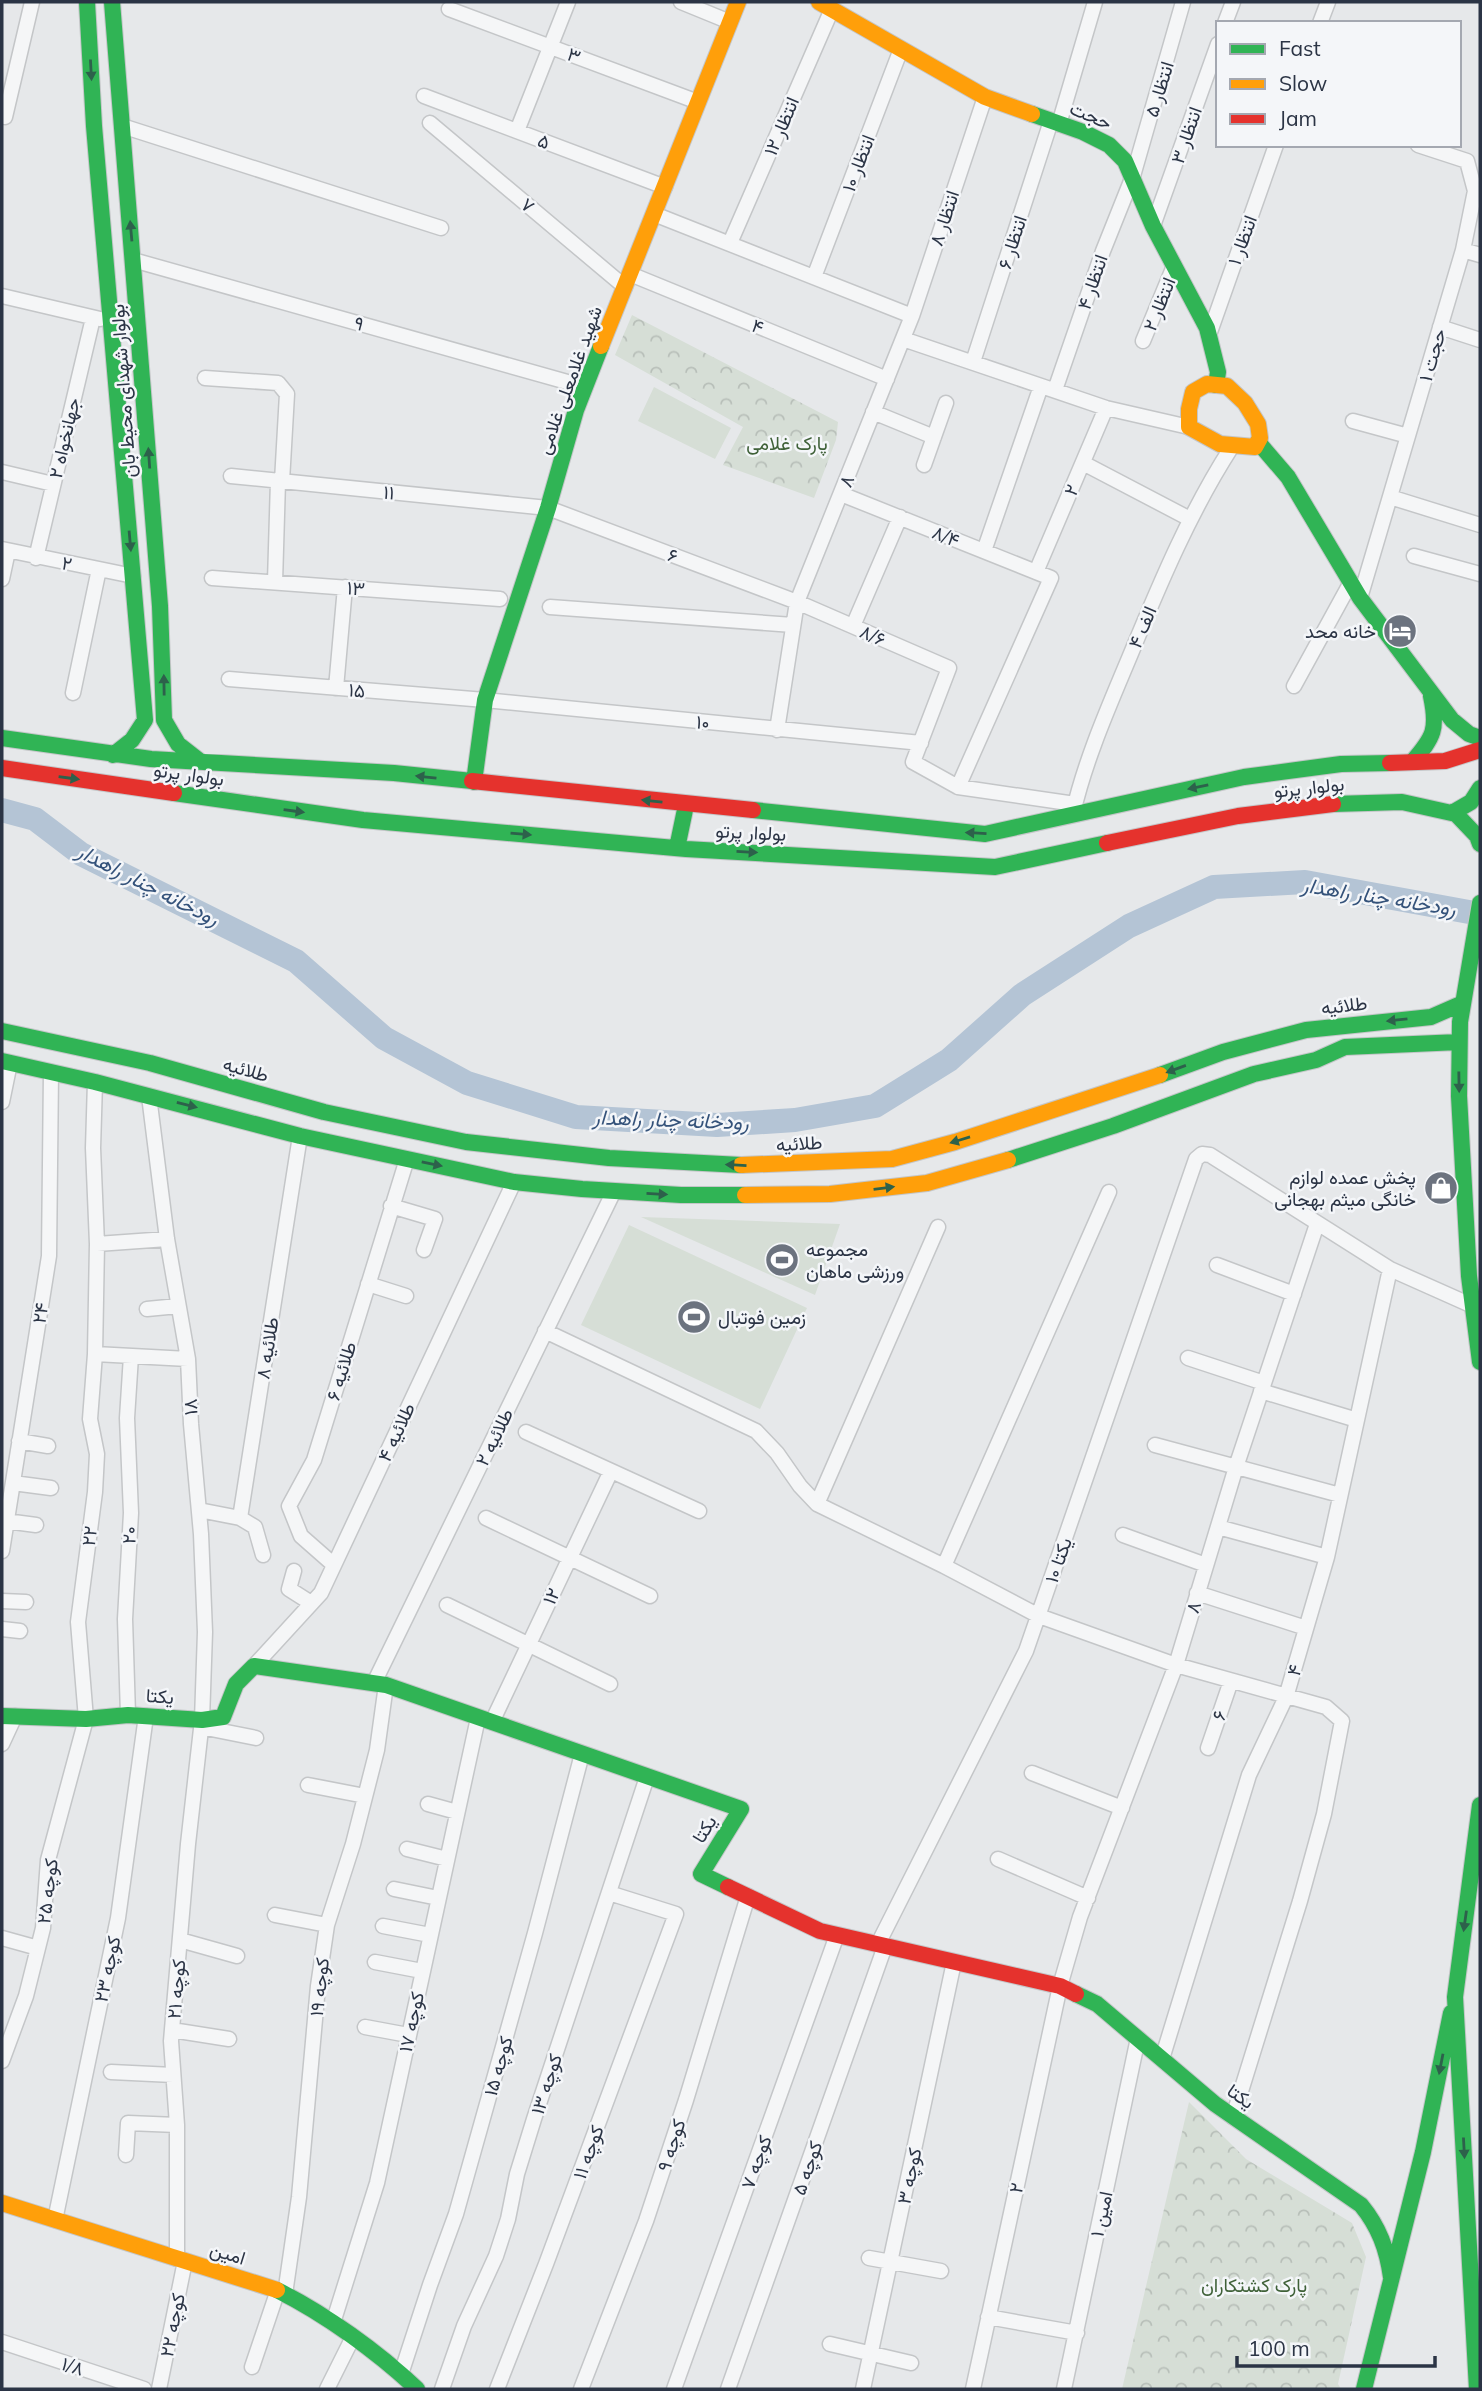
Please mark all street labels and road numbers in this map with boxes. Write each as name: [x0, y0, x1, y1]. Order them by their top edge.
street label: ۳: [564, 42, 584, 68]
street label: انتظار ۵: [1139, 58, 1179, 120]
street label: انتظار ۱۲: [758, 93, 804, 159]
street label: حجت: [1066, 95, 1116, 135]
street label: انتظار ۳: [1165, 103, 1207, 167]
street label: ۵: [534, 128, 554, 154]
street label: انتظار ۱۰: [836, 131, 880, 195]
street label: انتظار ۸: [924, 187, 964, 249]
street label: ۷: [516, 192, 540, 218]
street label: انتظار ۶: [992, 212, 1032, 272]
street label: انتظار ۱: [1222, 212, 1262, 268]
street label: انتظار ۴: [1071, 251, 1113, 313]
street label: انتظار ۲: [1137, 274, 1181, 334]
street label: شهید غلامعلی غلامی: [531, 302, 607, 458]
street label: بولوار شهدای محیط بان: [105, 303, 141, 479]
street label: ۹: [351, 310, 367, 336]
street label: ۴: [748, 313, 768, 339]
street label: حجت ۱: [1413, 326, 1451, 384]
street label: جهانخواه ۲: [43, 395, 85, 481]
street label: ۸: [833, 471, 859, 491]
street label: ۱۱: [382, 479, 396, 505]
street label: ۲: [1058, 481, 1084, 499]
street label: ۸/۴: [929, 520, 963, 552]
street label: ۶: [664, 542, 682, 568]
street label: ۲: [60, 550, 74, 576]
street label: ۱۳: [346, 575, 366, 601]
street label: ۴ الف: [1122, 602, 1162, 652]
street label: ۸/۶: [856, 619, 890, 651]
street label: ۱۵: [348, 677, 366, 703]
street label: ۱۰: [695, 709, 711, 735]
street label: بولوار پرتو: [152, 757, 226, 793]
street label: بولوار پرتو: [1273, 771, 1346, 805]
street label: بولوار پرتو: [715, 818, 787, 848]
street label: طلائیه: [1320, 991, 1368, 1019]
street label: طلائیه: [220, 1051, 272, 1087]
street label: طلائیه: [775, 1130, 823, 1156]
street label: ۲۴: [27, 1301, 54, 1325]
street label: طلائیه ۸: [250, 1315, 284, 1381]
street label: طلائیه ۶: [321, 1339, 361, 1403]
street label: ۱۸: [178, 1398, 202, 1416]
street label: طلائیه ۴: [372, 1399, 420, 1465]
street label: طلائیه ۲: [470, 1404, 518, 1470]
street label: ۲۲: [76, 1525, 102, 1547]
street label: ۲۰: [116, 1525, 142, 1545]
street label: ۱۰ یکتا: [1039, 1534, 1077, 1586]
street label: ۱۲: [537, 1584, 565, 1608]
street label: ۸: [1180, 1598, 1206, 1616]
street label: ۴: [1281, 1661, 1307, 1679]
street label: یکتا: [145, 1683, 175, 1709]
street label: ۶: [1206, 1707, 1232, 1723]
street label: یکتا: [687, 1811, 721, 1847]
street label: کوچه ۲۵: [31, 1857, 65, 1925]
street label: کوچه ۲۳: [88, 1934, 128, 2005]
street label: کوچه ۱۹: [304, 1956, 336, 2018]
street label: کوچه ۲۱: [161, 1958, 193, 2020]
street label: کوچه ۱۷: [393, 1990, 431, 2055]
street label: کوچه ۱۵: [478, 2033, 520, 2099]
street label: کوچه ۱۳: [525, 2051, 569, 2118]
street label: یکتا: [1223, 2078, 1259, 2114]
street label: کوچه ۹: [651, 2116, 693, 2175]
street label: کوچه ۱۱: [567, 2122, 611, 2183]
street label: کوچه ۷: [735, 2132, 779, 2193]
street label: کوچه ۵: [787, 2138, 829, 2199]
street label: کوچه ۳: [891, 2146, 929, 2207]
street label: ۲: [1003, 2181, 1029, 2195]
street label: امین ۱: [1084, 2189, 1118, 2239]
street label: امین: [207, 2236, 249, 2270]
street label: کوچه ۲۲: [154, 2291, 192, 2359]
street label: ۱/۸: [59, 2351, 87, 2381]

